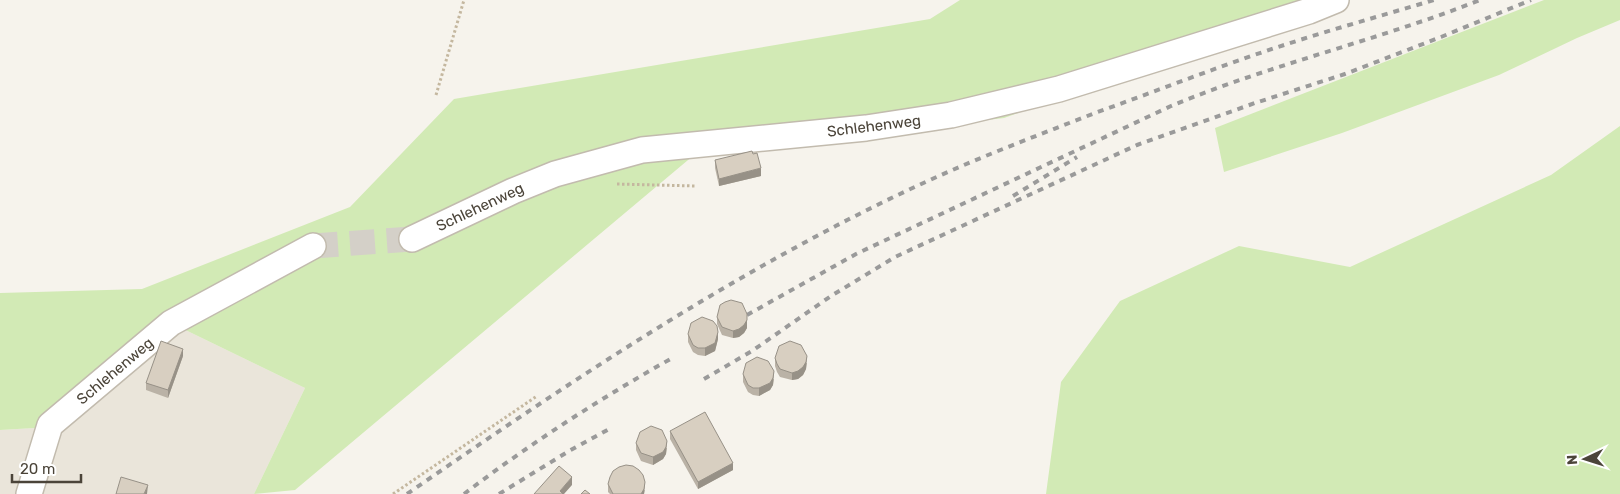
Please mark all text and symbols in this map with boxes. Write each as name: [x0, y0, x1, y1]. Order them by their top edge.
street label: Schlehenweg: [826, 111, 922, 141]
street label: Schlehenweg: [433, 179, 527, 235]
street label: Schlehenweg: [73, 334, 157, 408]
north arrow: [1560, 434, 1610, 484]
scale bar: [12, 452, 81, 484]
text: N: [1564, 454, 1581, 465]
text: 20 m: [20, 460, 55, 478]

